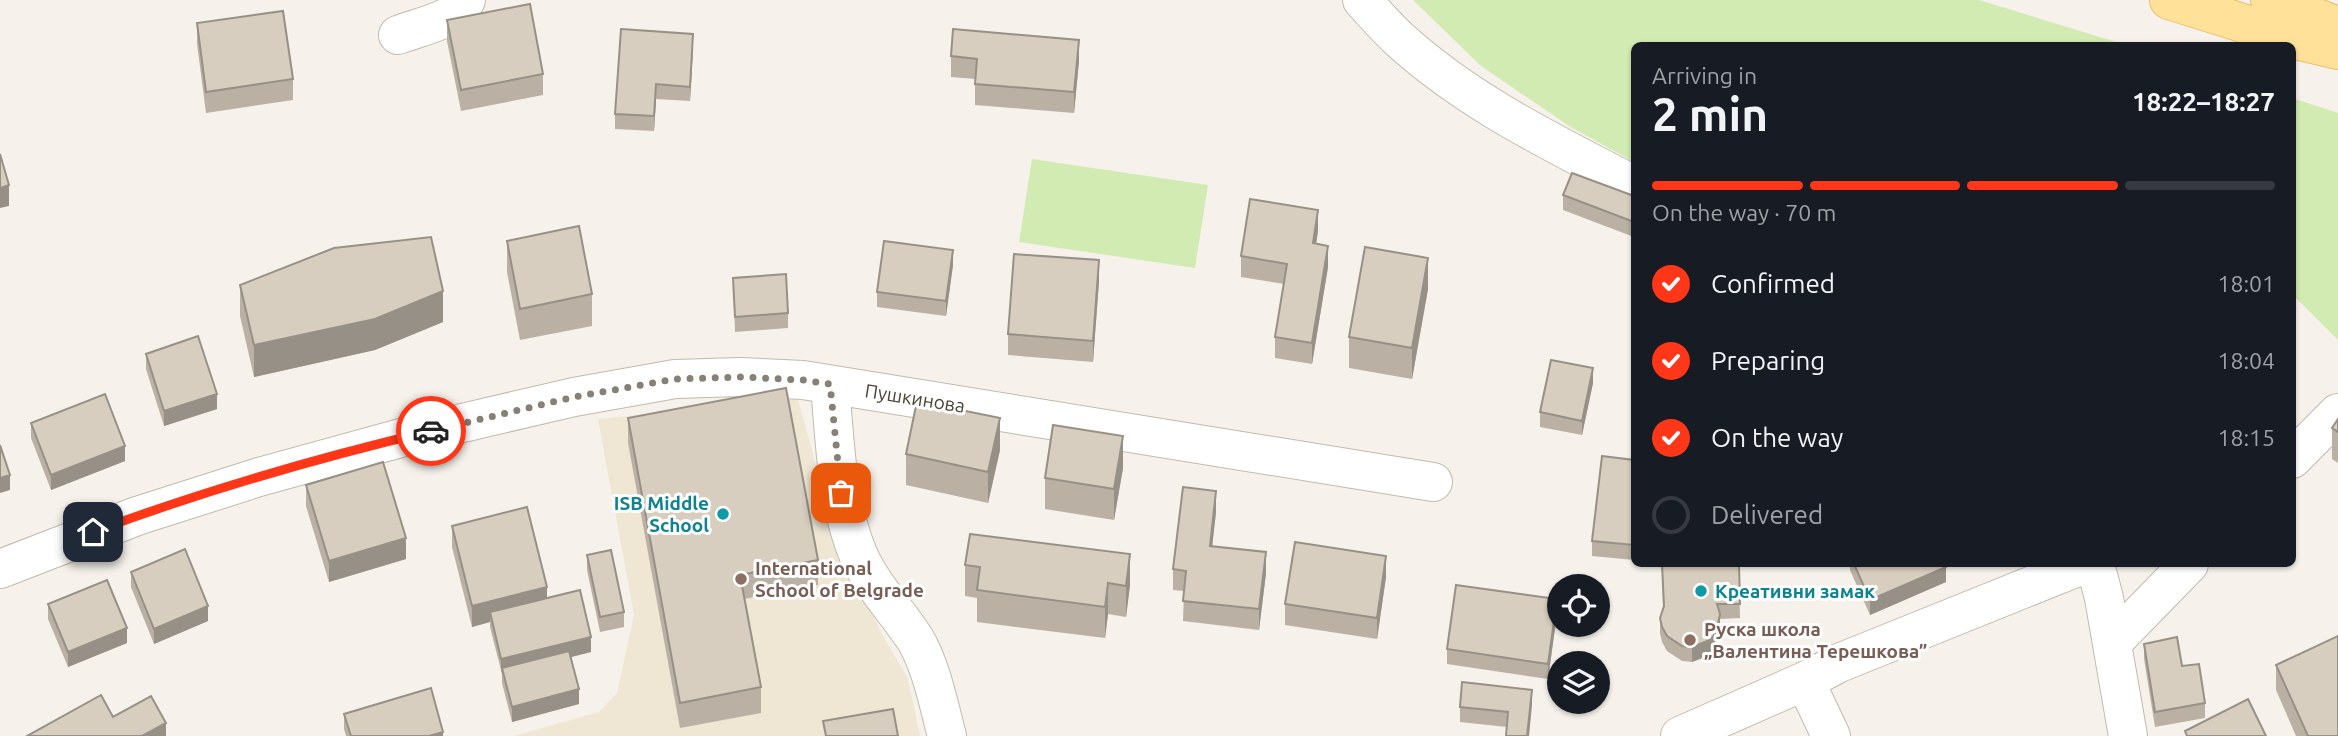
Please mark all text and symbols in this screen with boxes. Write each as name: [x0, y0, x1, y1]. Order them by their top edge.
text: Arriving in: [1652, 63, 1757, 88]
text: 18:22–18:27: [2132, 87, 2275, 116]
text: 2 min: [1652, 88, 1768, 140]
text: On the way · 70 m: [1652, 200, 1836, 225]
icon: check: [1652, 265, 1690, 303]
text: Confirmed: [1711, 269, 1835, 298]
text: 18:01: [2217, 271, 2275, 296]
icon: check: [1652, 342, 1690, 380]
text: Preparing: [1711, 346, 1825, 375]
text: 18:04: [2217, 348, 2275, 373]
street label: Пушкинова: [863, 379, 967, 417]
courier: [396, 396, 466, 466]
icon: car: [412, 412, 450, 450]
icon: check: [1652, 419, 1690, 457]
text: On the way: [1711, 423, 1843, 452]
text: 18:15: [2217, 425, 2275, 450]
pin: [811, 463, 871, 523]
icon: bag: [822, 474, 860, 512]
place label: ISB Middle School: [614, 492, 709, 536]
text: Delivered: [1711, 500, 1823, 529]
pin: [63, 502, 123, 562]
marker: ISB Middle School: [715, 506, 731, 522]
icon: home: [74, 513, 112, 551]
place label: International School of Belgrade: [755, 557, 924, 601]
marker: International School of Belgrade: [733, 571, 749, 587]
map controls: [1547, 574, 1610, 714]
button: locate: [1547, 574, 1610, 637]
place label: Креативни замак: [1715, 580, 1875, 602]
marker: Креативни замак: [1693, 583, 1709, 599]
place label: Руска школа „Валентина Терешкова”: [1704, 618, 1927, 662]
marker: Руска школа „Валентина Терешкова”: [1682, 632, 1698, 648]
button: layers: [1547, 651, 1610, 714]

